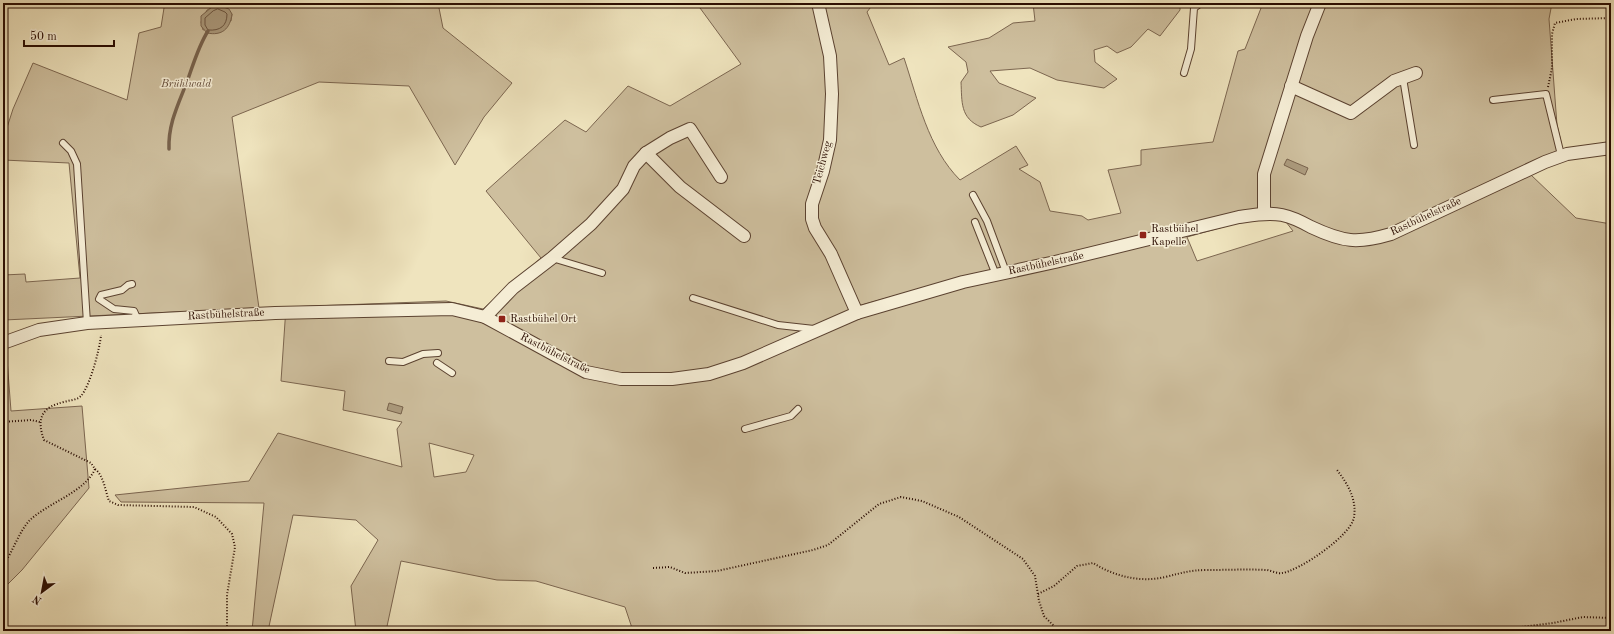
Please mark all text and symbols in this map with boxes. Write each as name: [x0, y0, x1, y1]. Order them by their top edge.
scale bar: [24, 22, 114, 48]
text: 50 m: [30, 30, 57, 43]
park label: Brühlwald: [160, 79, 211, 90]
street label: Teichweg: [812, 140, 834, 186]
street label: Rastbühelstraße: [1389, 196, 1463, 238]
place label: Rastbühel Kapelle: [1151, 224, 1198, 248]
marker: Rastbühel Kapelle: [1138, 230, 1148, 240]
street label: Rastbühelstraße: [1007, 251, 1085, 277]
street label: Rastbühelstraße: [187, 307, 265, 323]
marker: Rastbühel Ort: [497, 314, 507, 324]
place label: Rastbühel Ort: [510, 314, 577, 325]
street label: Rastbühelstraße: [518, 332, 592, 376]
north arrow: [22, 572, 62, 612]
text: N: [31, 592, 44, 606]

